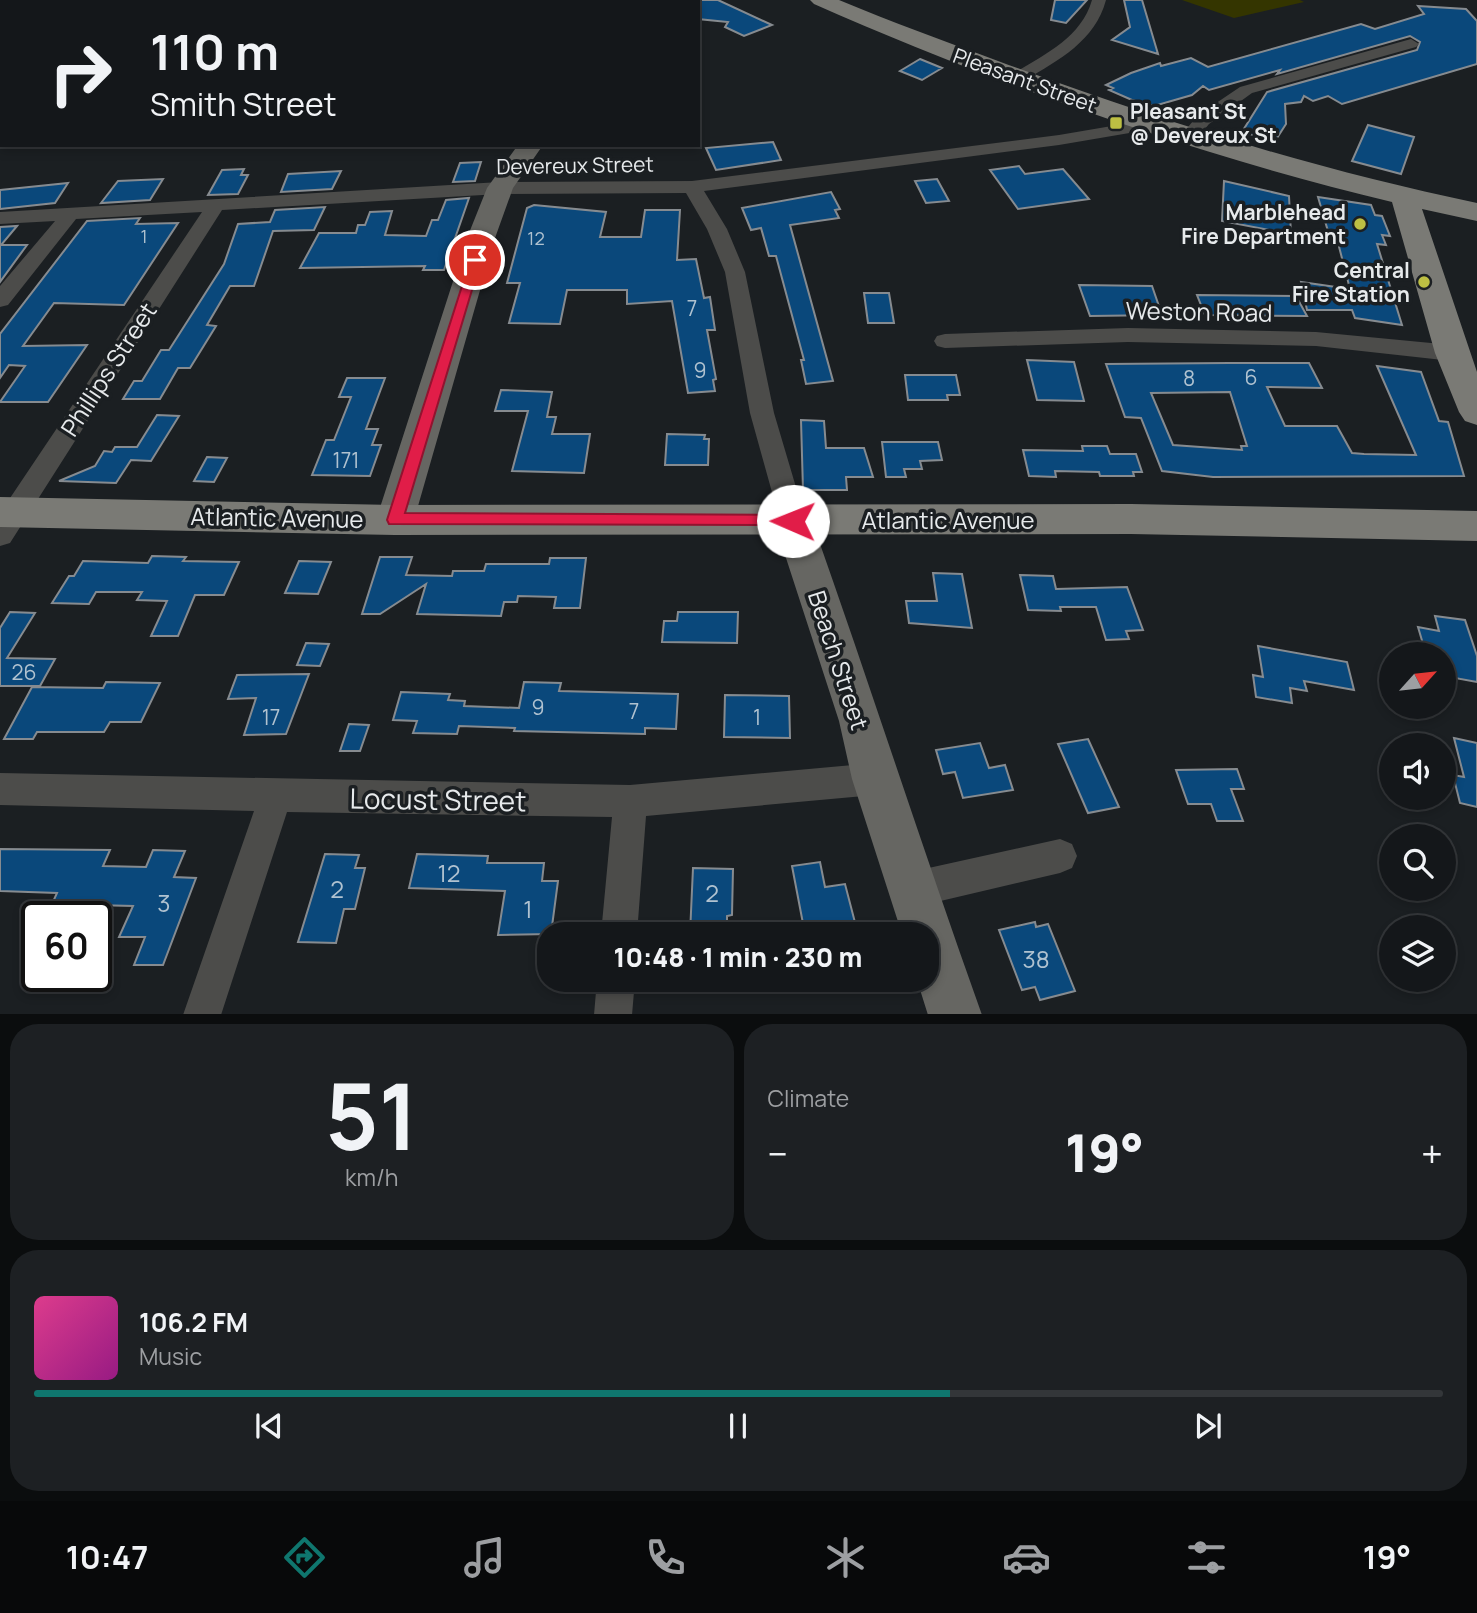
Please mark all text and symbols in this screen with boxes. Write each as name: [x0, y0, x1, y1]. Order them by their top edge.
text: 110 m: [150, 18, 279, 85]
icon: right: [35, 28, 126, 119]
street label: Pleasant Street: [949, 41, 1101, 119]
text: Smith Street: [150, 82, 337, 126]
place label: Pleasant St @ Devereux St: [1130, 97, 1277, 149]
marker: Pleasant St @ Devereux St: [1108, 115, 1124, 131]
street label: Devereux Street: [496, 150, 654, 180]
place label: Marblehead Fire Department: [1181, 198, 1346, 250]
marker: Marblehead Fire Department: [1352, 216, 1368, 232]
house number: 1: [140, 224, 148, 248]
house number: 12: [527, 226, 545, 250]
pin: [445, 230, 505, 290]
icon: arrive: [456, 241, 494, 279]
place label: Central Fire Station: [1292, 256, 1410, 308]
marker: Central Fire Station: [1416, 274, 1432, 290]
street label: Weston Road: [1125, 293, 1273, 329]
house number: 7: [687, 294, 697, 322]
street label: Phillips Street: [52, 296, 164, 442]
house number: 9: [693, 356, 707, 384]
house number: 6: [1244, 363, 1258, 391]
house number: 8: [1183, 364, 1195, 392]
house number: 171: [333, 446, 359, 474]
position arrow: [756, 484, 830, 558]
street label: Atlantic Avenue: [190, 499, 364, 535]
street label: Atlantic Avenue: [862, 503, 1035, 536]
street label: Beach Street: [801, 586, 877, 734]
north arrow: [1379, 642, 1456, 719]
map controls: [1379, 642, 1456, 992]
house number: 26: [11, 658, 37, 686]
house number: 9: [531, 693, 545, 721]
house number: 7: [629, 697, 639, 725]
house number: 17: [262, 703, 280, 731]
house number: 1: [753, 703, 761, 731]
button: sound: [1379, 733, 1456, 810]
street label: Locust Street: [349, 778, 527, 820]
button: search: [1379, 824, 1456, 901]
house number: 12: [437, 856, 461, 889]
house number: 2: [330, 872, 344, 905]
house number: 2: [705, 876, 719, 909]
house number: 3: [157, 886, 171, 919]
house number: 1: [523, 892, 533, 925]
speed limit sign: 60: [21, 901, 112, 992]
button: layers: [1379, 915, 1456, 992]
text: 10:48 · 1 min · 230 m: [614, 939, 862, 975]
house number: 38: [1022, 942, 1050, 975]
text: 51: [325, 1053, 418, 1177]
text: Climate: [768, 1082, 849, 1114]
text: 19°: [1065, 1117, 1144, 1188]
text: −: [768, 1127, 788, 1179]
text: +: [1421, 1127, 1443, 1179]
text: km/h: [345, 1161, 399, 1193]
text: 106.2 FM: [139, 1304, 248, 1340]
text: Music: [139, 1340, 202, 1372]
icon: previous: [250, 1407, 288, 1445]
icon: pause: [719, 1407, 757, 1445]
icon: next: [1189, 1407, 1227, 1445]
icon: directions: [280, 1533, 329, 1582]
icon: music: [460, 1533, 509, 1582]
icon: phone: [641, 1533, 690, 1582]
icon: climate: [821, 1533, 870, 1582]
icon: car: [1002, 1533, 1051, 1582]
icon: filters: [1182, 1533, 1231, 1582]
text: 10:47: [66, 1535, 148, 1579]
text: 19°: [1363, 1535, 1411, 1579]

